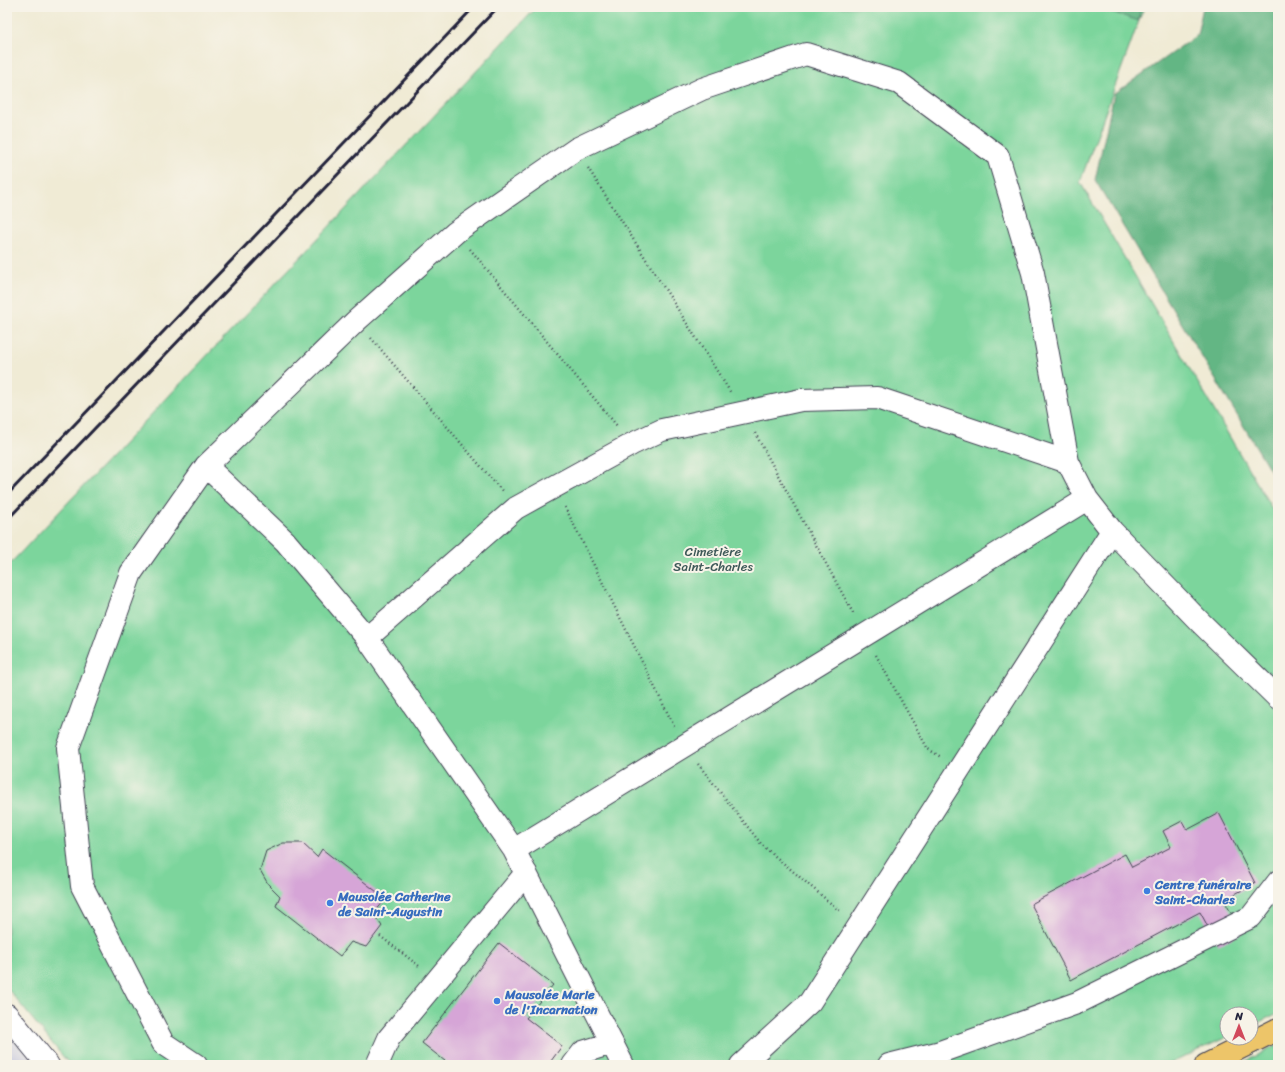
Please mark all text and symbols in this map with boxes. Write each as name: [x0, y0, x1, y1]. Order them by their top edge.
park label: Cimetière Saint-Charles: [673, 540, 753, 578]
place label: Centre funéraire Saint-Charles: [1154, 873, 1252, 911]
place label: Mausolée Catherine de Saint-Augustin: [337, 885, 451, 923]
marker: Centre funéraire Saint-Charles: [1142, 886, 1152, 896]
marker: Mausolée Catherine de Saint-Augustin: [325, 898, 335, 908]
place label: Mausolée Marie de l'Incarnation: [504, 983, 599, 1021]
marker: Mausolée Marie de l'Incarnation: [492, 996, 502, 1006]
north arrow: [1219, 1006, 1259, 1046]
text: N: [1234, 1007, 1243, 1026]

